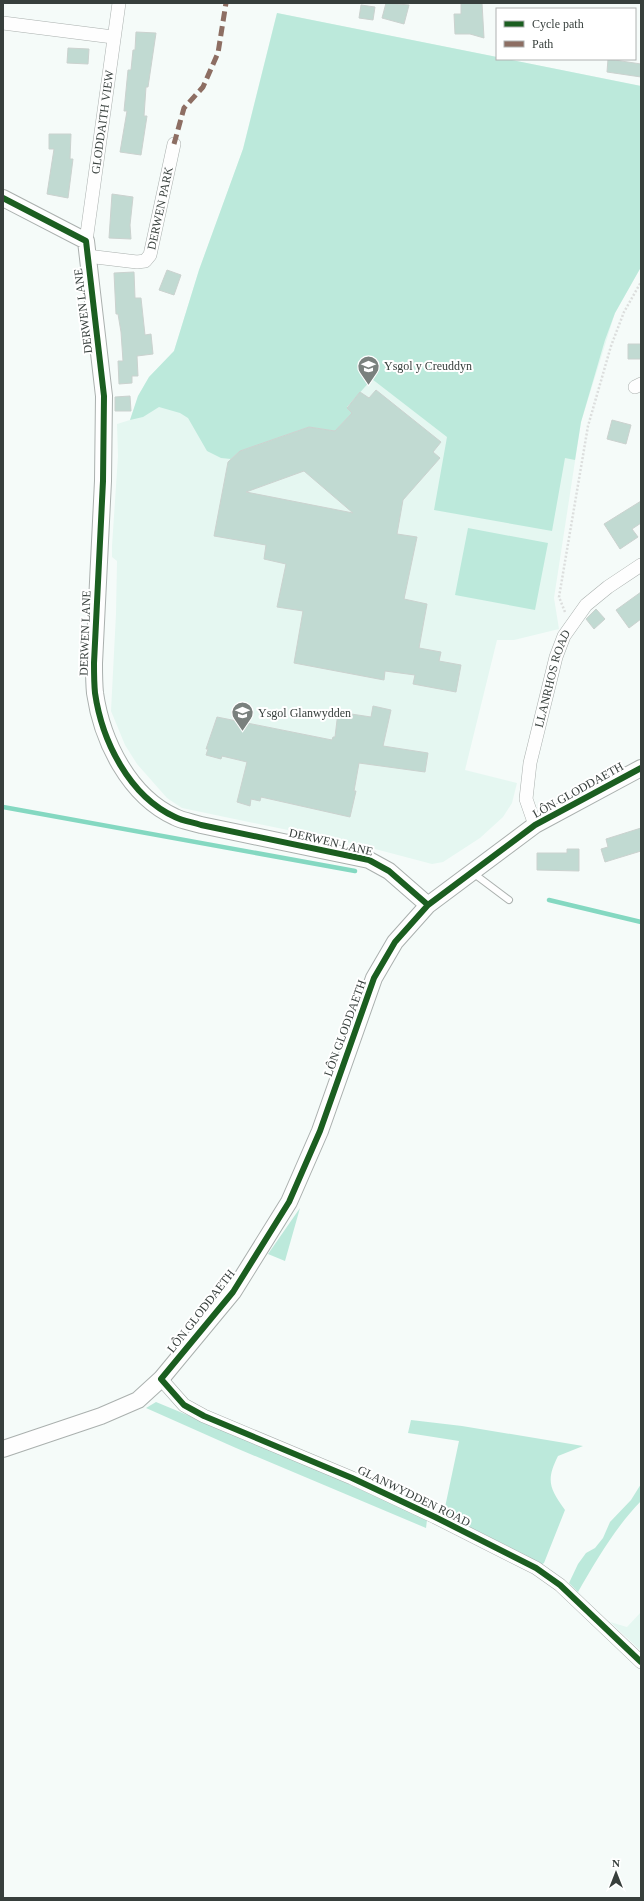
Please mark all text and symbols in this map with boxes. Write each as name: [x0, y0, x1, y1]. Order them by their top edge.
legend: [496, 8, 636, 60]
text: Cycle path: [532, 17, 584, 31]
text: Path: [532, 37, 553, 51]
street label: GLODDAITH VIEW: [88, 69, 117, 175]
street label: DERWEN PARK: [144, 165, 176, 251]
street label: DERWEN LANE: [71, 268, 95, 354]
school or university icon: Ysgol y Creuddyn: [355, 353, 381, 386]
place label: Ysgol y Creuddyn: [384, 359, 472, 373]
street label: DERWEN LANE: [77, 590, 93, 676]
street label: LLANRHOS ROAD: [532, 627, 573, 729]
school or university icon: Ysgol Glanwydden: [229, 700, 255, 733]
place label: Ysgol Glanwydden: [258, 706, 351, 720]
street label: LÔN GLODDAETH: [530, 759, 626, 821]
street label: DERWEN LANE: [288, 826, 374, 858]
street label: LÔN GLODDAETH: [321, 978, 369, 1078]
street label: LÔN GLODDAETH: [164, 1266, 238, 1355]
street label: GLANWYDDEN ROAD: [355, 1463, 473, 1530]
north arrow: [596, 1853, 636, 1893]
text: N: [612, 1857, 620, 1869]

